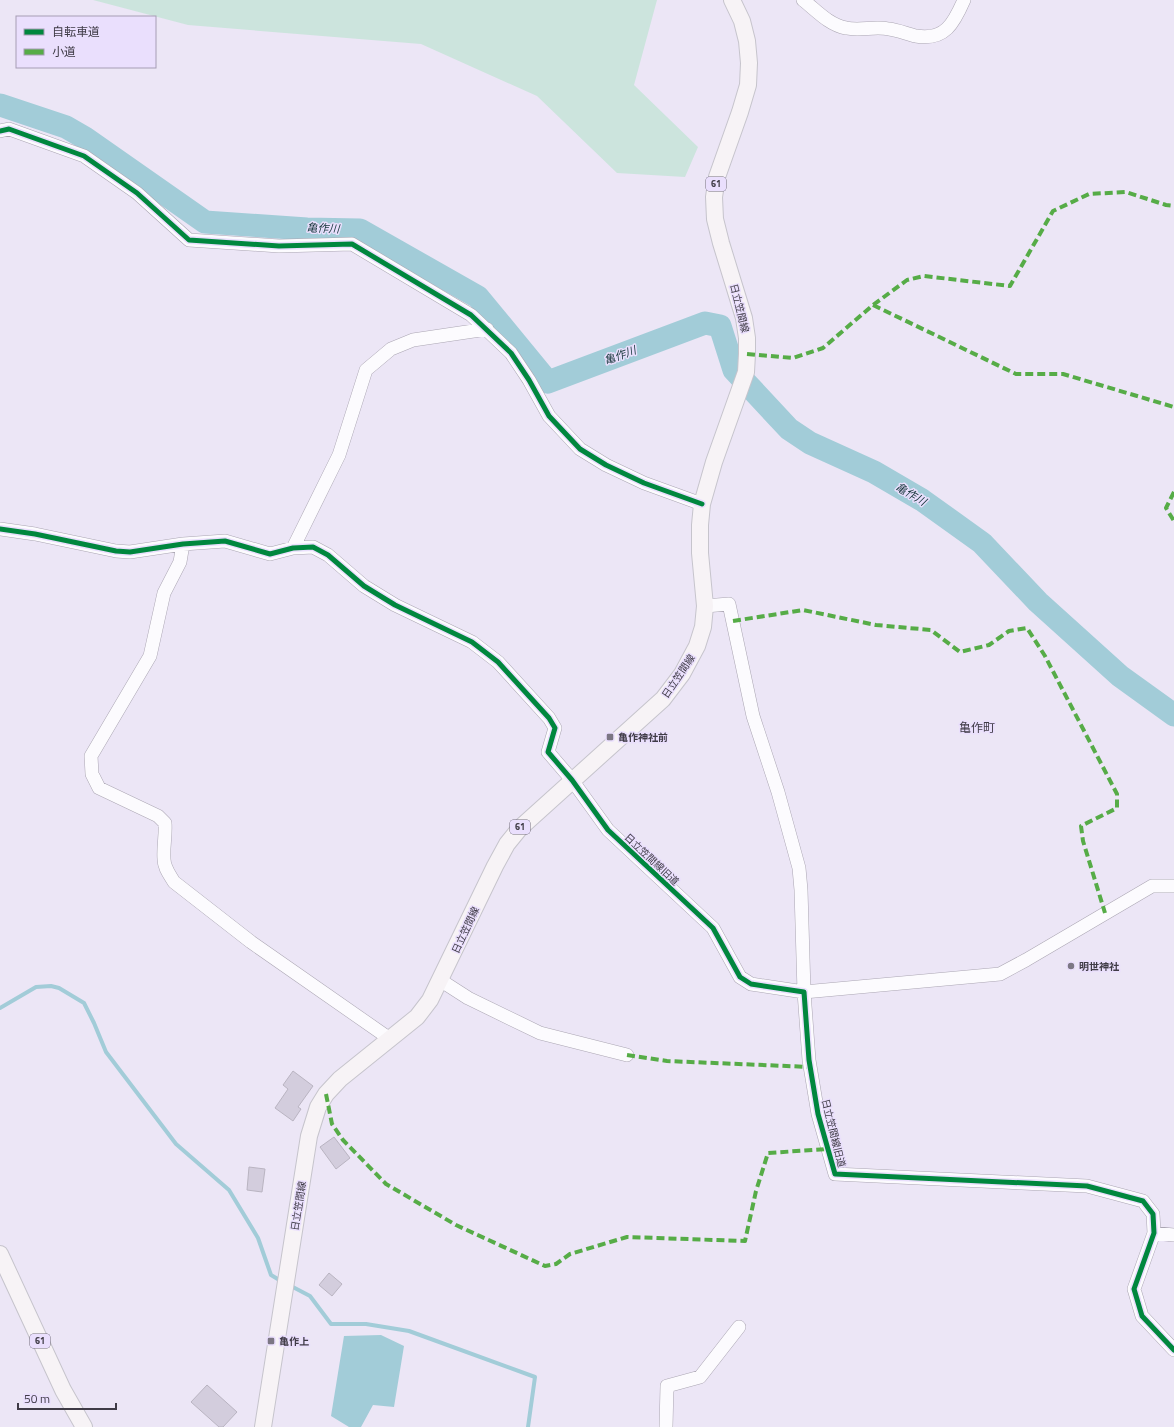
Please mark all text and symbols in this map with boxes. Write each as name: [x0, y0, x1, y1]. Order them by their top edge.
legend: [16, 16, 156, 68]
text: 自転車道: [52, 22, 100, 41]
text: 小道: [52, 42, 76, 61]
road number: 61: [706, 177, 726, 191]
water label: 亀作川: [306, 219, 341, 237]
street label: 日立笠間線: [726, 282, 753, 334]
water label: 亀作川: [602, 341, 639, 368]
water label: 亀作川: [893, 479, 930, 510]
street label: 日立笠間線: [658, 651, 699, 701]
district label: 亀作町: [959, 718, 995, 737]
place label: 亀作神社前: [618, 730, 668, 745]
marker: 亀作神社前: [605, 732, 615, 742]
road number: 61: [510, 820, 530, 834]
street label: 日立笠間線旧道: [621, 830, 682, 889]
street label: 日立笠間線: [448, 904, 483, 956]
place label: 明世神社: [1079, 959, 1120, 974]
marker: 明世神社: [1066, 961, 1076, 971]
street label: 日立笠間線旧道: [818, 1097, 849, 1169]
street label: 日立笠間線: [287, 1180, 310, 1232]
road number: 61: [30, 1334, 50, 1348]
place label: 亀作上: [279, 1334, 309, 1349]
marker: 亀作上: [266, 1336, 276, 1346]
scale bar: [18, 1385, 116, 1411]
text: 50 m: [24, 1389, 50, 1408]

